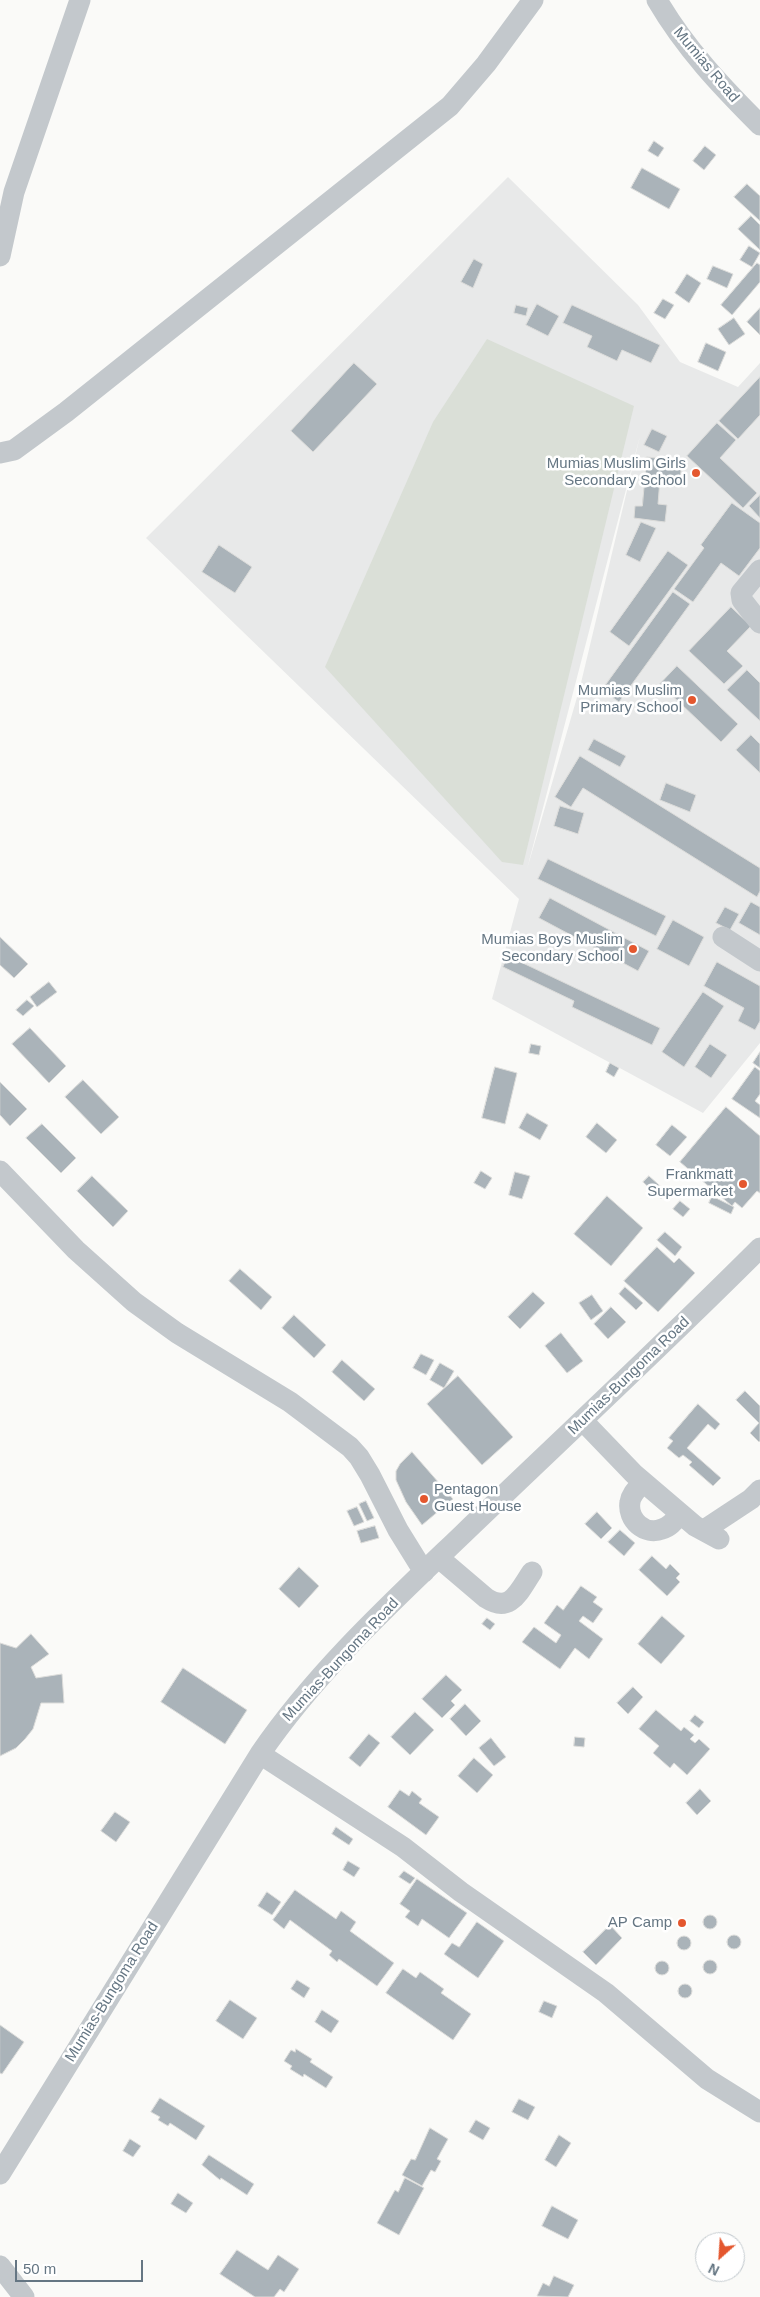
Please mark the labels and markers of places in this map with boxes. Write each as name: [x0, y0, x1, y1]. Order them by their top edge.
place label: Mumias Muslim Girls Secondary School: [547, 455, 686, 490]
marker: Mumias Muslim Girls Secondary School: [690, 467, 702, 479]
place label: Mumias Muslim Primary School: [578, 682, 682, 717]
marker: Mumias Muslim Primary School: [686, 694, 698, 706]
place label: Mumias Boys Muslim Secondary School: [481, 931, 623, 966]
marker: Mumias Boys Muslim Secondary School: [627, 943, 639, 955]
place label: Frankmatt Supermarket: [647, 1166, 733, 1201]
marker: Frankmatt Supermarket: [737, 1178, 749, 1190]
place label: Pentagon Guest House: [434, 1481, 522, 1516]
marker: Pentagon Guest House: [418, 1493, 430, 1505]
place label: AP Camp: [608, 1914, 672, 1932]
marker: AP Camp: [676, 1917, 688, 1929]

